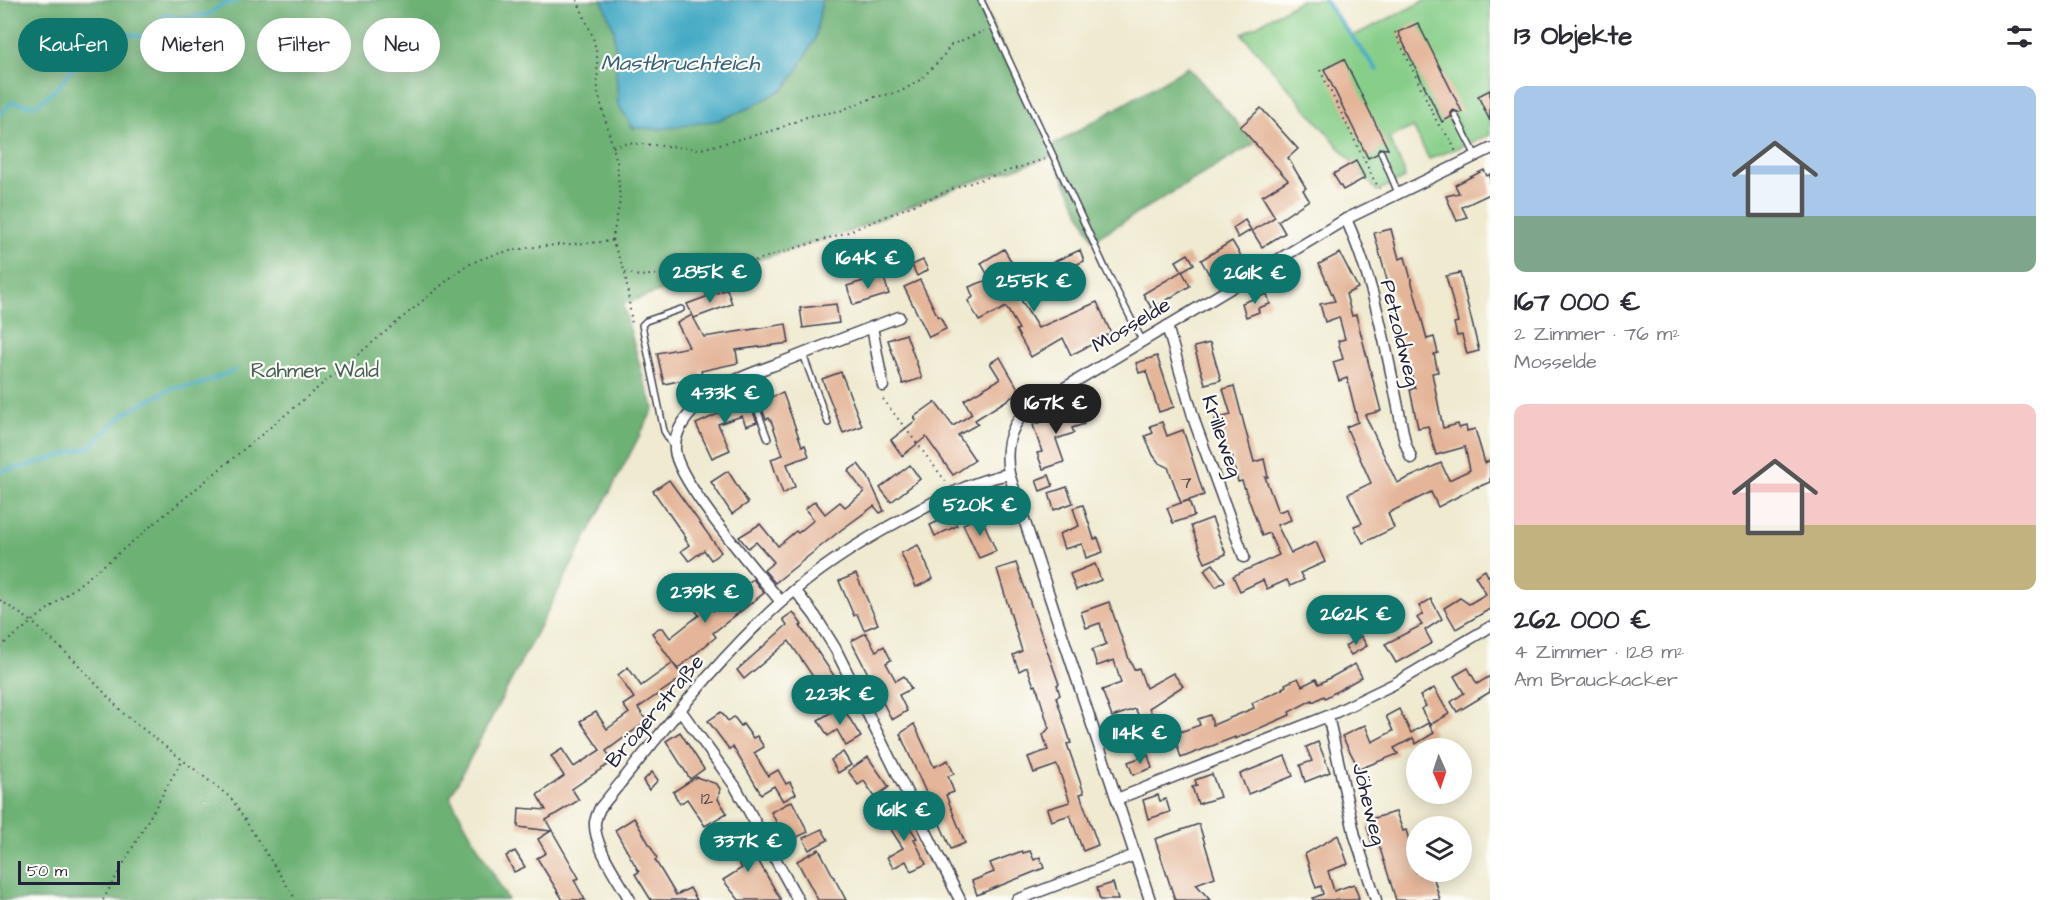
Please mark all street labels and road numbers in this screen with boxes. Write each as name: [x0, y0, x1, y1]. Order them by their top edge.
street label: Petzoldweg: [1371, 277, 1427, 390]
street label: Mosselde: [1086, 290, 1176, 360]
street label: Krilleweg: [1193, 391, 1250, 482]
street label: Brögerstraße: [599, 648, 713, 775]
street label: Jöheweg: [1343, 760, 1393, 849]

